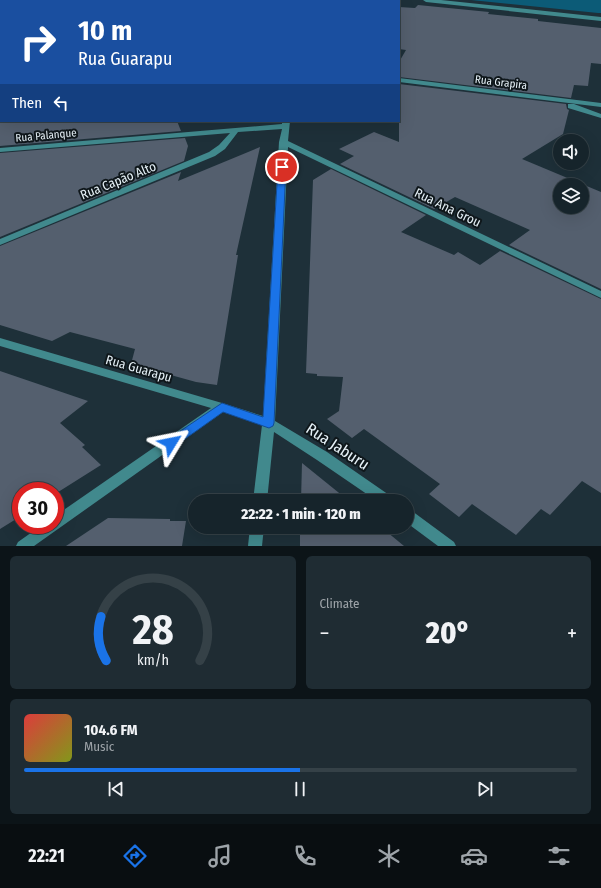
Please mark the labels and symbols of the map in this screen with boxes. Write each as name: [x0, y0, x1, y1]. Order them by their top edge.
street label: Rua Grapira: [474, 73, 528, 92]
street label: Rua Palanque: [15, 126, 77, 145]
pin: [265, 150, 299, 184]
street label: Rua Capão Alto: [78, 158, 158, 202]
street label: Rua Ana Grou: [412, 185, 483, 230]
street label: Rua Guarapu: [104, 352, 174, 385]
street label: Rua Jaburu: [302, 419, 373, 474]
position arrow: [150, 422, 192, 464]
speed limit sign: 30: [12, 482, 64, 534]

